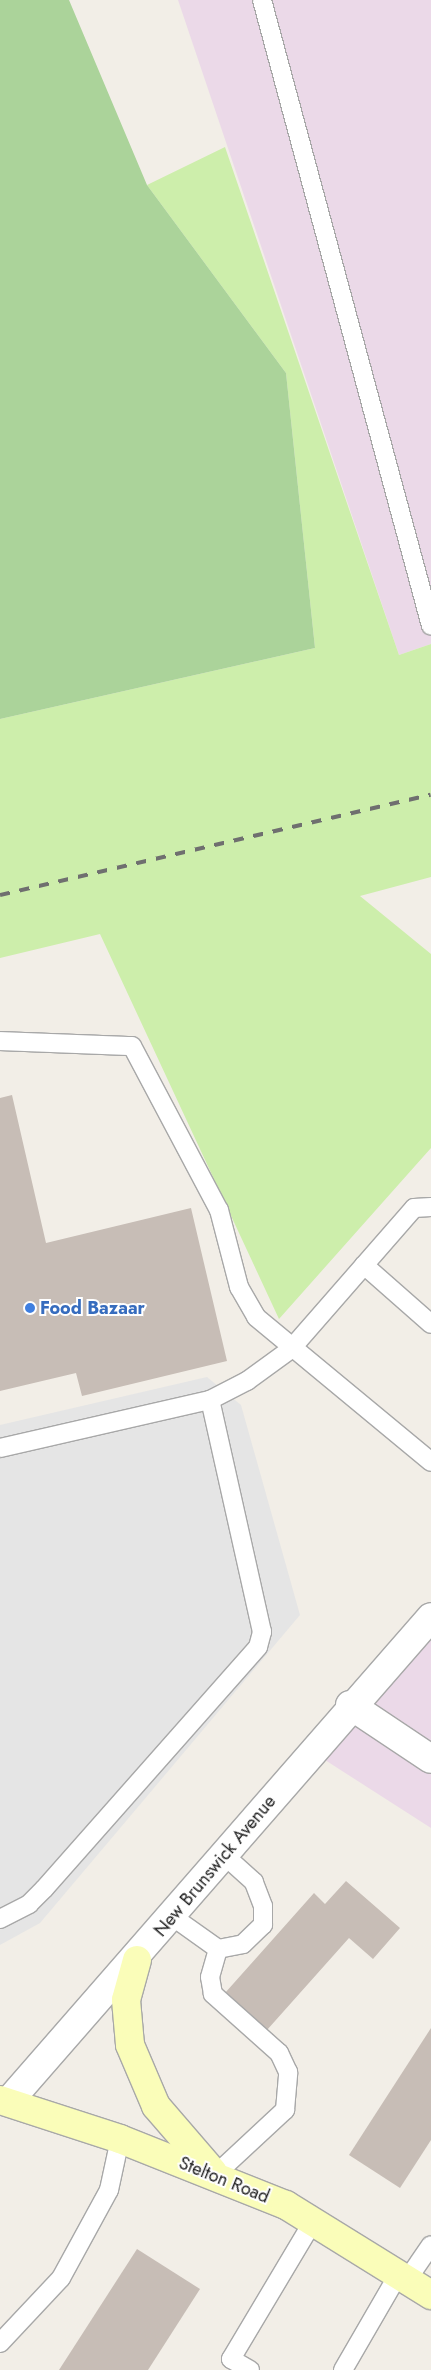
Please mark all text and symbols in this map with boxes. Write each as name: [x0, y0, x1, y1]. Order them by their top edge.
place label: Food Bazaar: [40, 1297, 145, 1319]
marker: Food Bazaar: [24, 1302, 36, 1314]
street label: New Brunswick Avenue: [150, 1791, 280, 1941]
street label: Stelton Road: [176, 2152, 272, 2208]

